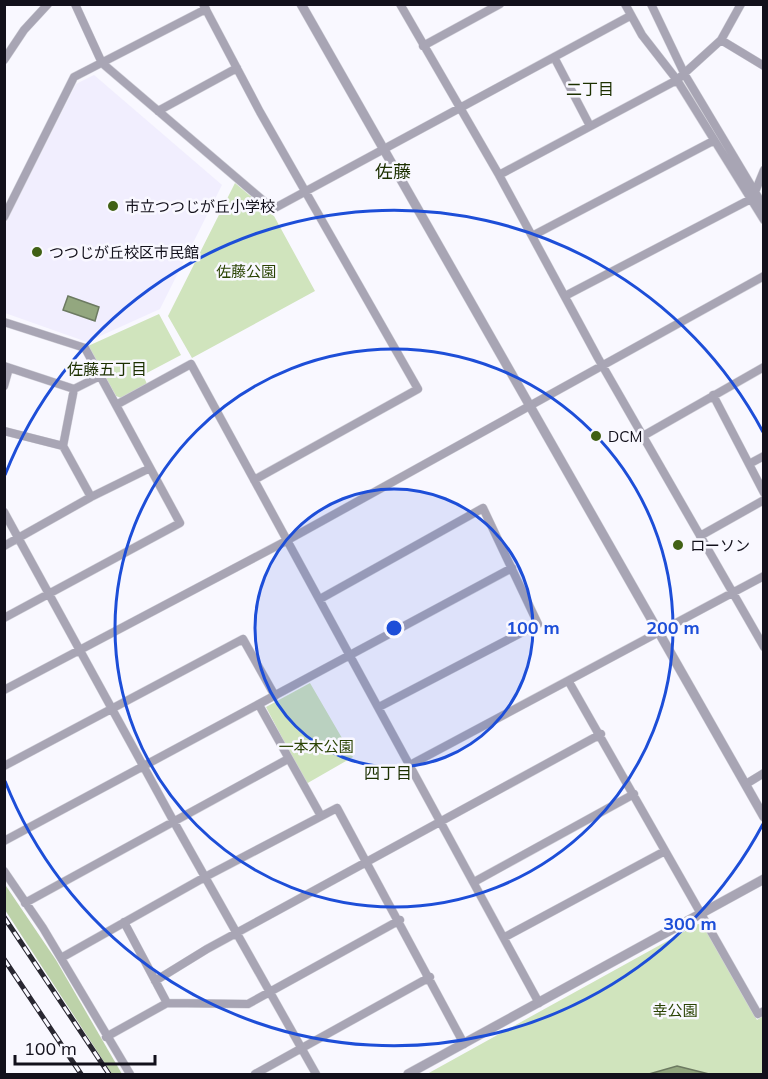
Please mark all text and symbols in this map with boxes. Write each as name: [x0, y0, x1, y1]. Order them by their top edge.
district label: 二丁目: [566, 79, 614, 99]
district label: 佐藤: [375, 160, 411, 183]
place label: 市立つつじが丘小学校: [125, 197, 275, 216]
marker: 市立つつじが丘小学校: [106, 199, 120, 213]
place label: つつじが丘校区市民館: [49, 243, 199, 262]
marker: つつじが丘校区市民館: [30, 245, 44, 259]
park label: 佐藤公園: [216, 262, 276, 281]
district label: 佐藤五丁目: [67, 359, 147, 379]
place label: DCM: [608, 427, 642, 446]
marker: DCM: [589, 429, 603, 443]
place label: ローソン: [690, 536, 750, 555]
marker: ローソン: [671, 538, 685, 552]
text: 100 m: [506, 616, 560, 639]
text: 200 m: [646, 616, 700, 639]
centre of rings: [384, 618, 404, 638]
park label: 一本木公園: [278, 737, 354, 756]
district label: 四丁目: [364, 763, 412, 783]
text: 300 m: [663, 912, 717, 935]
park label: 幸公園: [652, 1001, 698, 1020]
scale bar: [15, 1028, 154, 1066]
text: 100 m: [24, 1037, 77, 1060]

